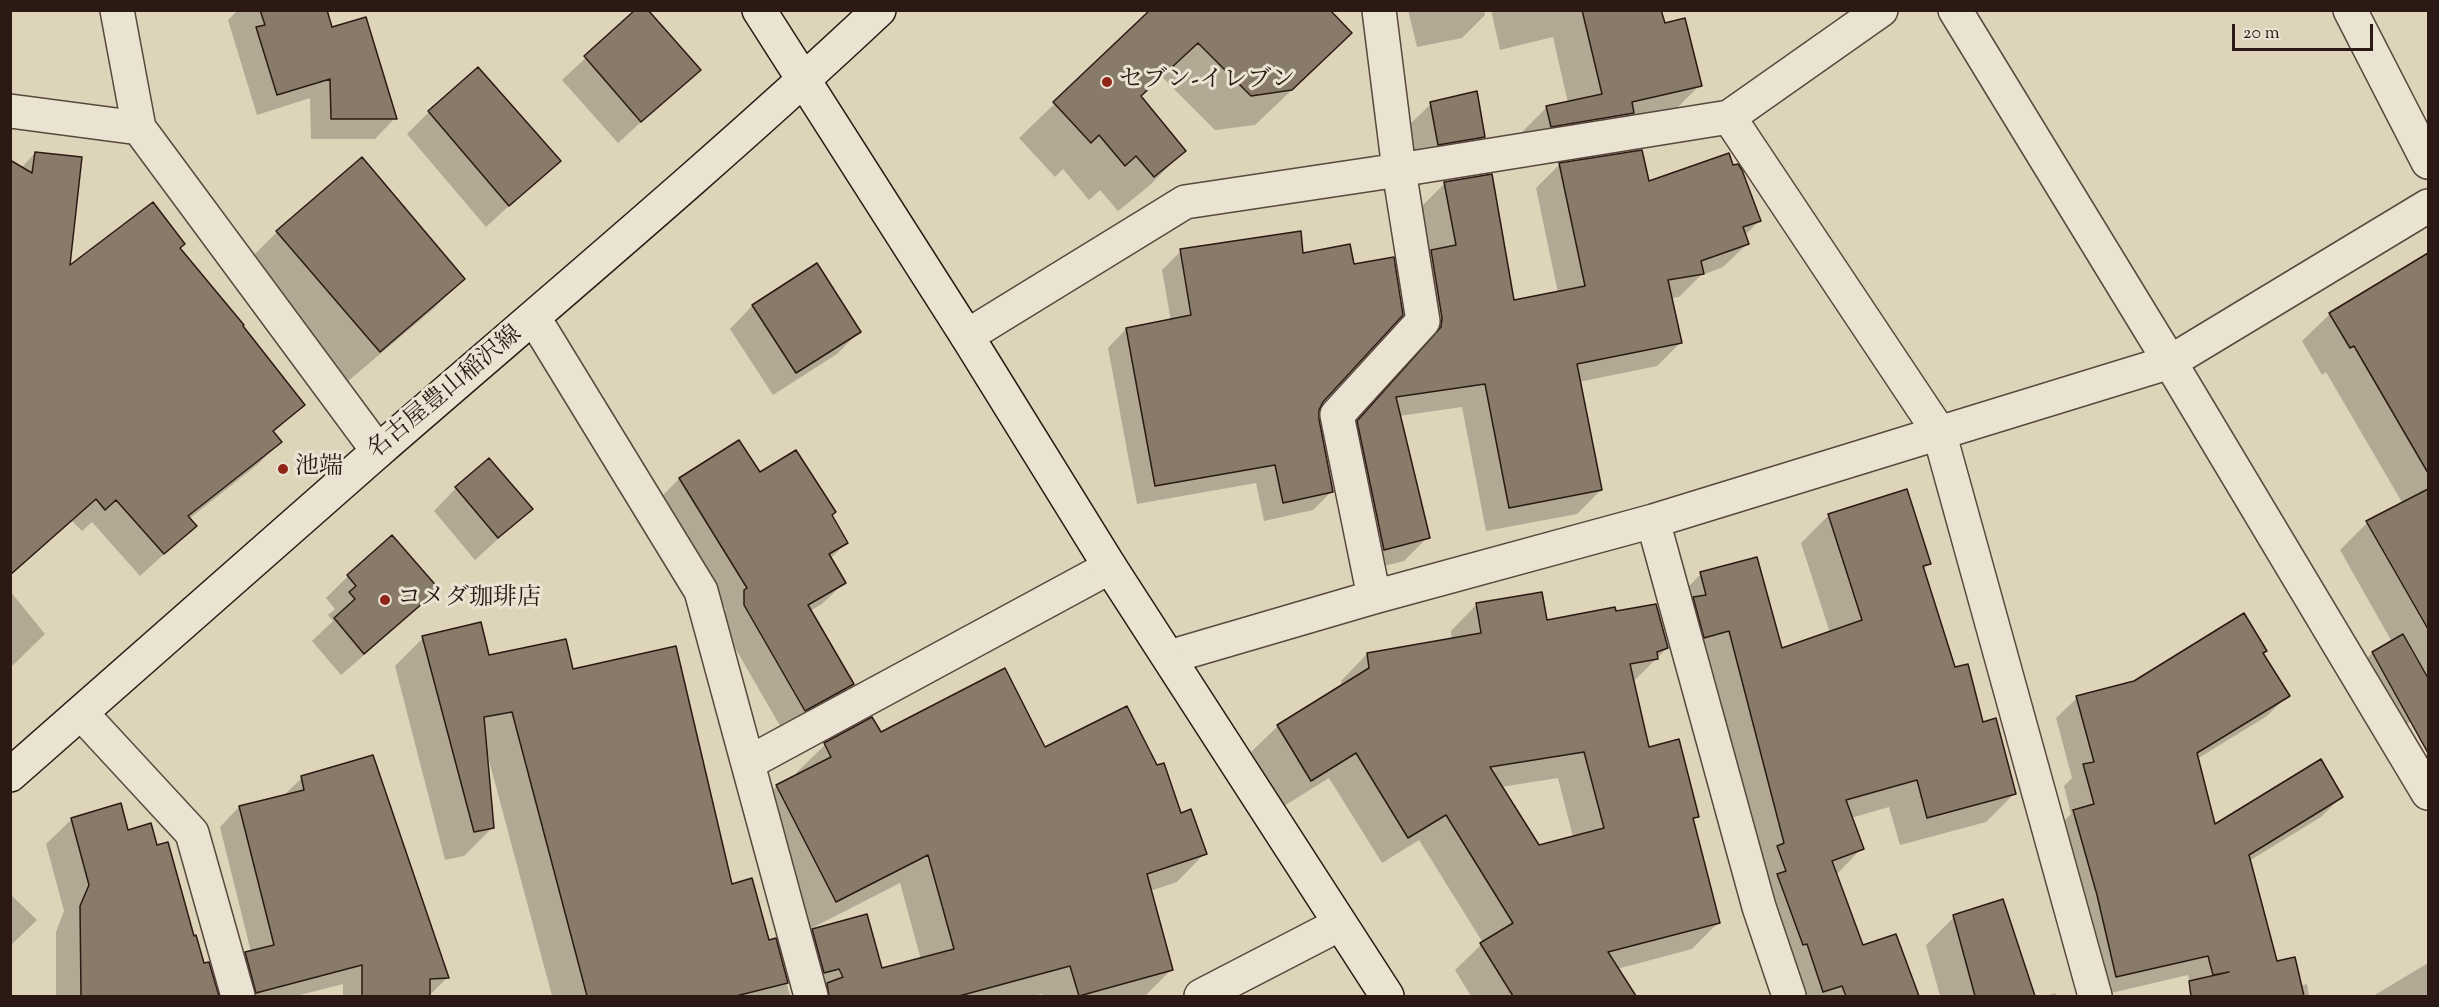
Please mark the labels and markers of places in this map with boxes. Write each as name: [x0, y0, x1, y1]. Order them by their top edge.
place label: セブン-イレブン: [1119, 68, 1295, 96]
marker: セブン-イレブン: [1100, 75, 1114, 89]
place label: 池端: [295, 455, 343, 483]
marker: 池端: [276, 462, 290, 476]
place label: コメダ珈琲店: [397, 586, 541, 614]
marker: コメダ珈琲店: [378, 593, 392, 607]

